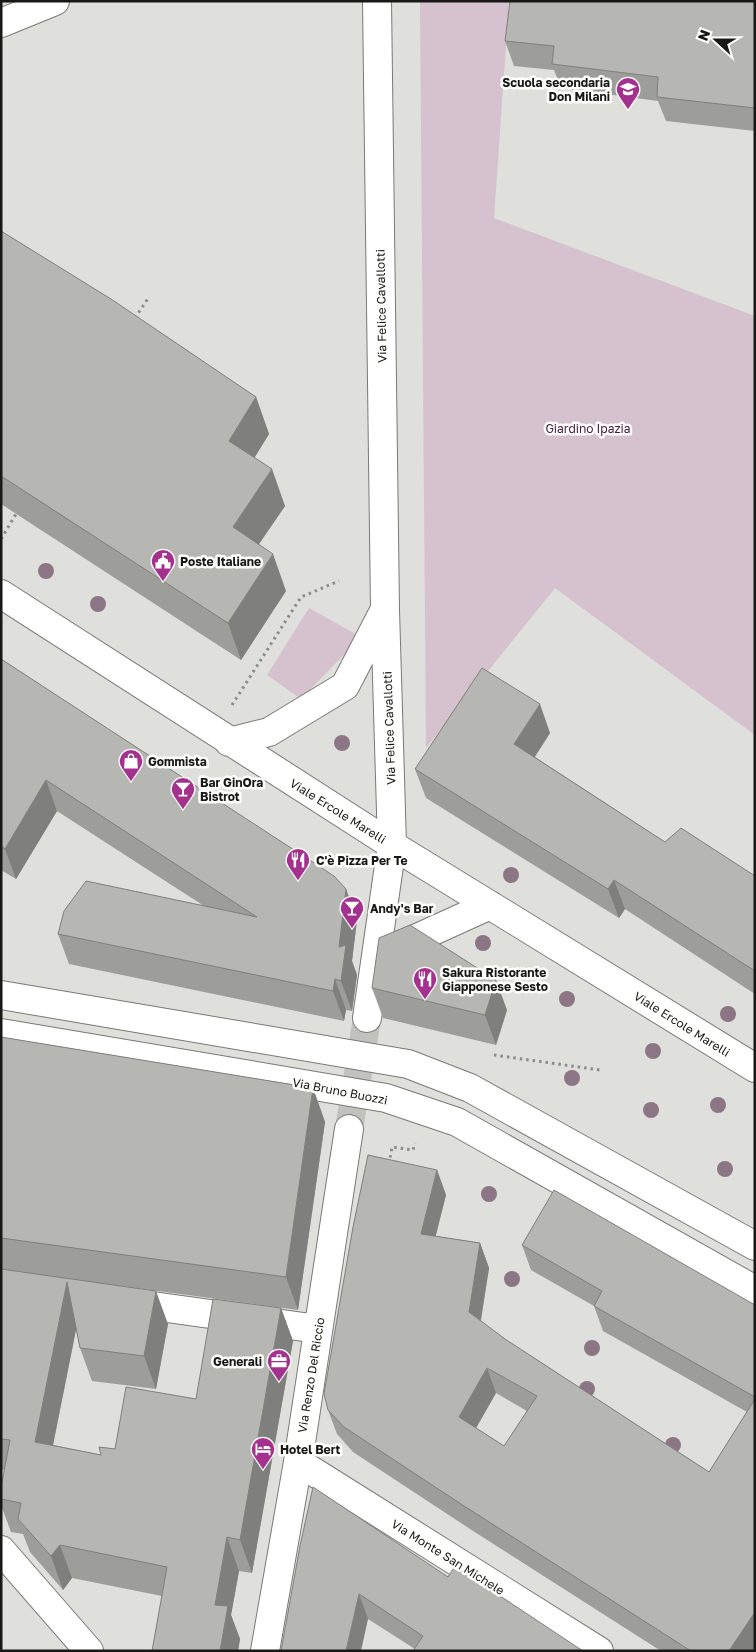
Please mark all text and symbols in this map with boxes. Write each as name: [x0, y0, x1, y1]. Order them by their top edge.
north arrow: [691, 15, 741, 65]
text: N: [694, 27, 713, 43]
place label: Scuola secondaria Don Milani: [502, 75, 610, 104]
school or university icon: Scuola secondaria Don Milani: [615, 76, 641, 110]
street label: Via Felice Cavallotti: [373, 249, 389, 363]
park label: Giardino Ipazia: [545, 421, 631, 436]
public building icon: Poste Italiane: [150, 548, 176, 582]
place label: Poste Italiane: [180, 554, 261, 569]
street label: Via Felice Cavallotti: [380, 671, 398, 785]
shop icon: Gommista: [118, 748, 144, 782]
place label: Gommista: [148, 754, 207, 769]
place label: Bar GinOra Bistrot: [200, 775, 263, 804]
street label: Viale Ercole Marelli: [287, 775, 389, 847]
bar icon: Bar GinOra Bistrot: [170, 776, 196, 810]
restaurant icon: C'è Pizza Per Te: [285, 847, 311, 881]
place label: C'è Pizza Per Te: [316, 853, 408, 868]
bar icon: Andy's Bar: [339, 895, 365, 929]
place label: Andy's Bar: [370, 901, 434, 916]
place label: Sakura Ristorante Giapponese Sesto: [442, 965, 548, 994]
restaurant icon: Sakura Ristorante Giapponese Sesto: [412, 966, 438, 1000]
street label: Viale Ercole Marelli: [631, 988, 733, 1060]
street label: Via Bruno Buozzi: [291, 1074, 389, 1108]
street label: Via Renzo Del Riccio: [294, 1316, 328, 1434]
office icon: Generali: [266, 1348, 292, 1382]
place label: Generali: [213, 1354, 262, 1369]
hotel icon: Hotel Bert: [250, 1436, 276, 1470]
place label: Hotel Bert: [280, 1442, 341, 1457]
street label: Via Monte San Michele: [389, 1516, 507, 1598]

